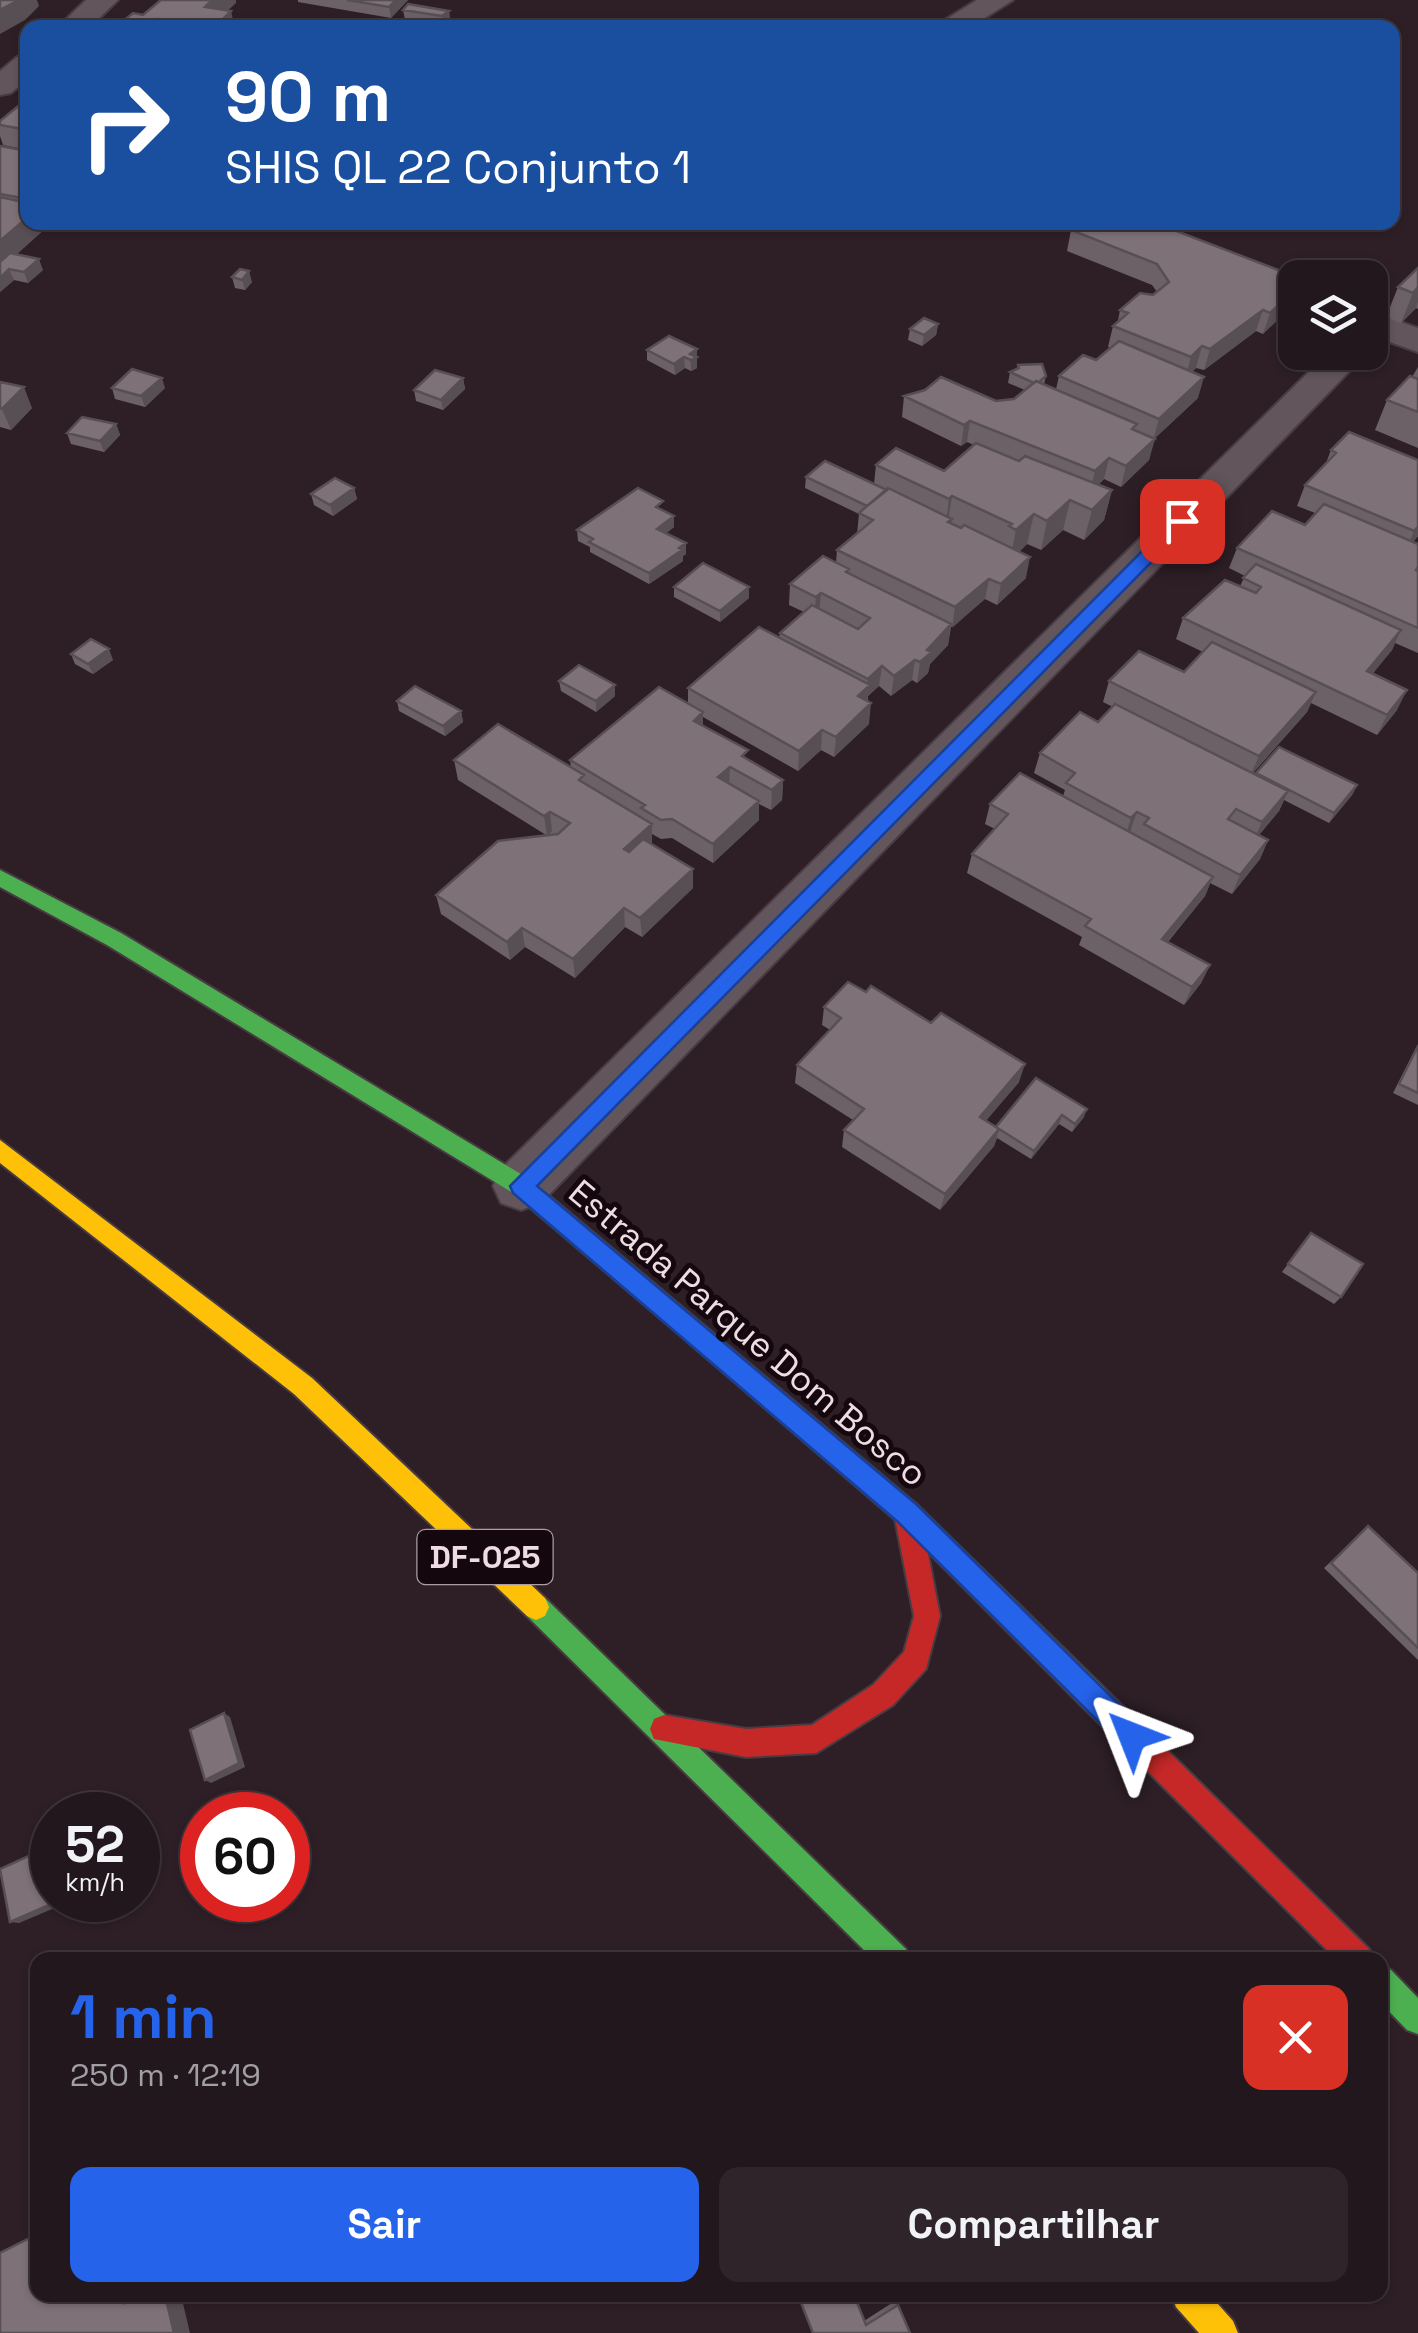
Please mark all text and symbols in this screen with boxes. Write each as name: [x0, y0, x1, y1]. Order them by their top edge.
text: 90 m: [225, 52, 391, 141]
icon: right: [60, 60, 190, 190]
text: SHIS QL 22 Conjunto 1: [225, 139, 691, 196]
map controls: [1278, 260, 1388, 370]
button: layers: [1278, 260, 1388, 370]
pin: [1140, 479, 1225, 564]
icon: arrive: [1155, 494, 1210, 549]
street label: Estrada Parque Dom Bosco: [560, 1170, 936, 1496]
road number: DF-025: [418, 1530, 552, 1584]
position arrow: [1080, 1684, 1184, 1788]
speed limit sign: 60: [180, 1792, 310, 1922]
text: 52: [65, 1813, 125, 1877]
text: km/h: [65, 1866, 125, 1898]
text: 1 min: [70, 1979, 217, 2056]
button: close: [1243, 1985, 1348, 2090]
text: 250 m · 12:19: [70, 2055, 261, 2095]
button: Sair: [70, 2167, 699, 2282]
button: Compartilhar: [719, 2167, 1348, 2282]

